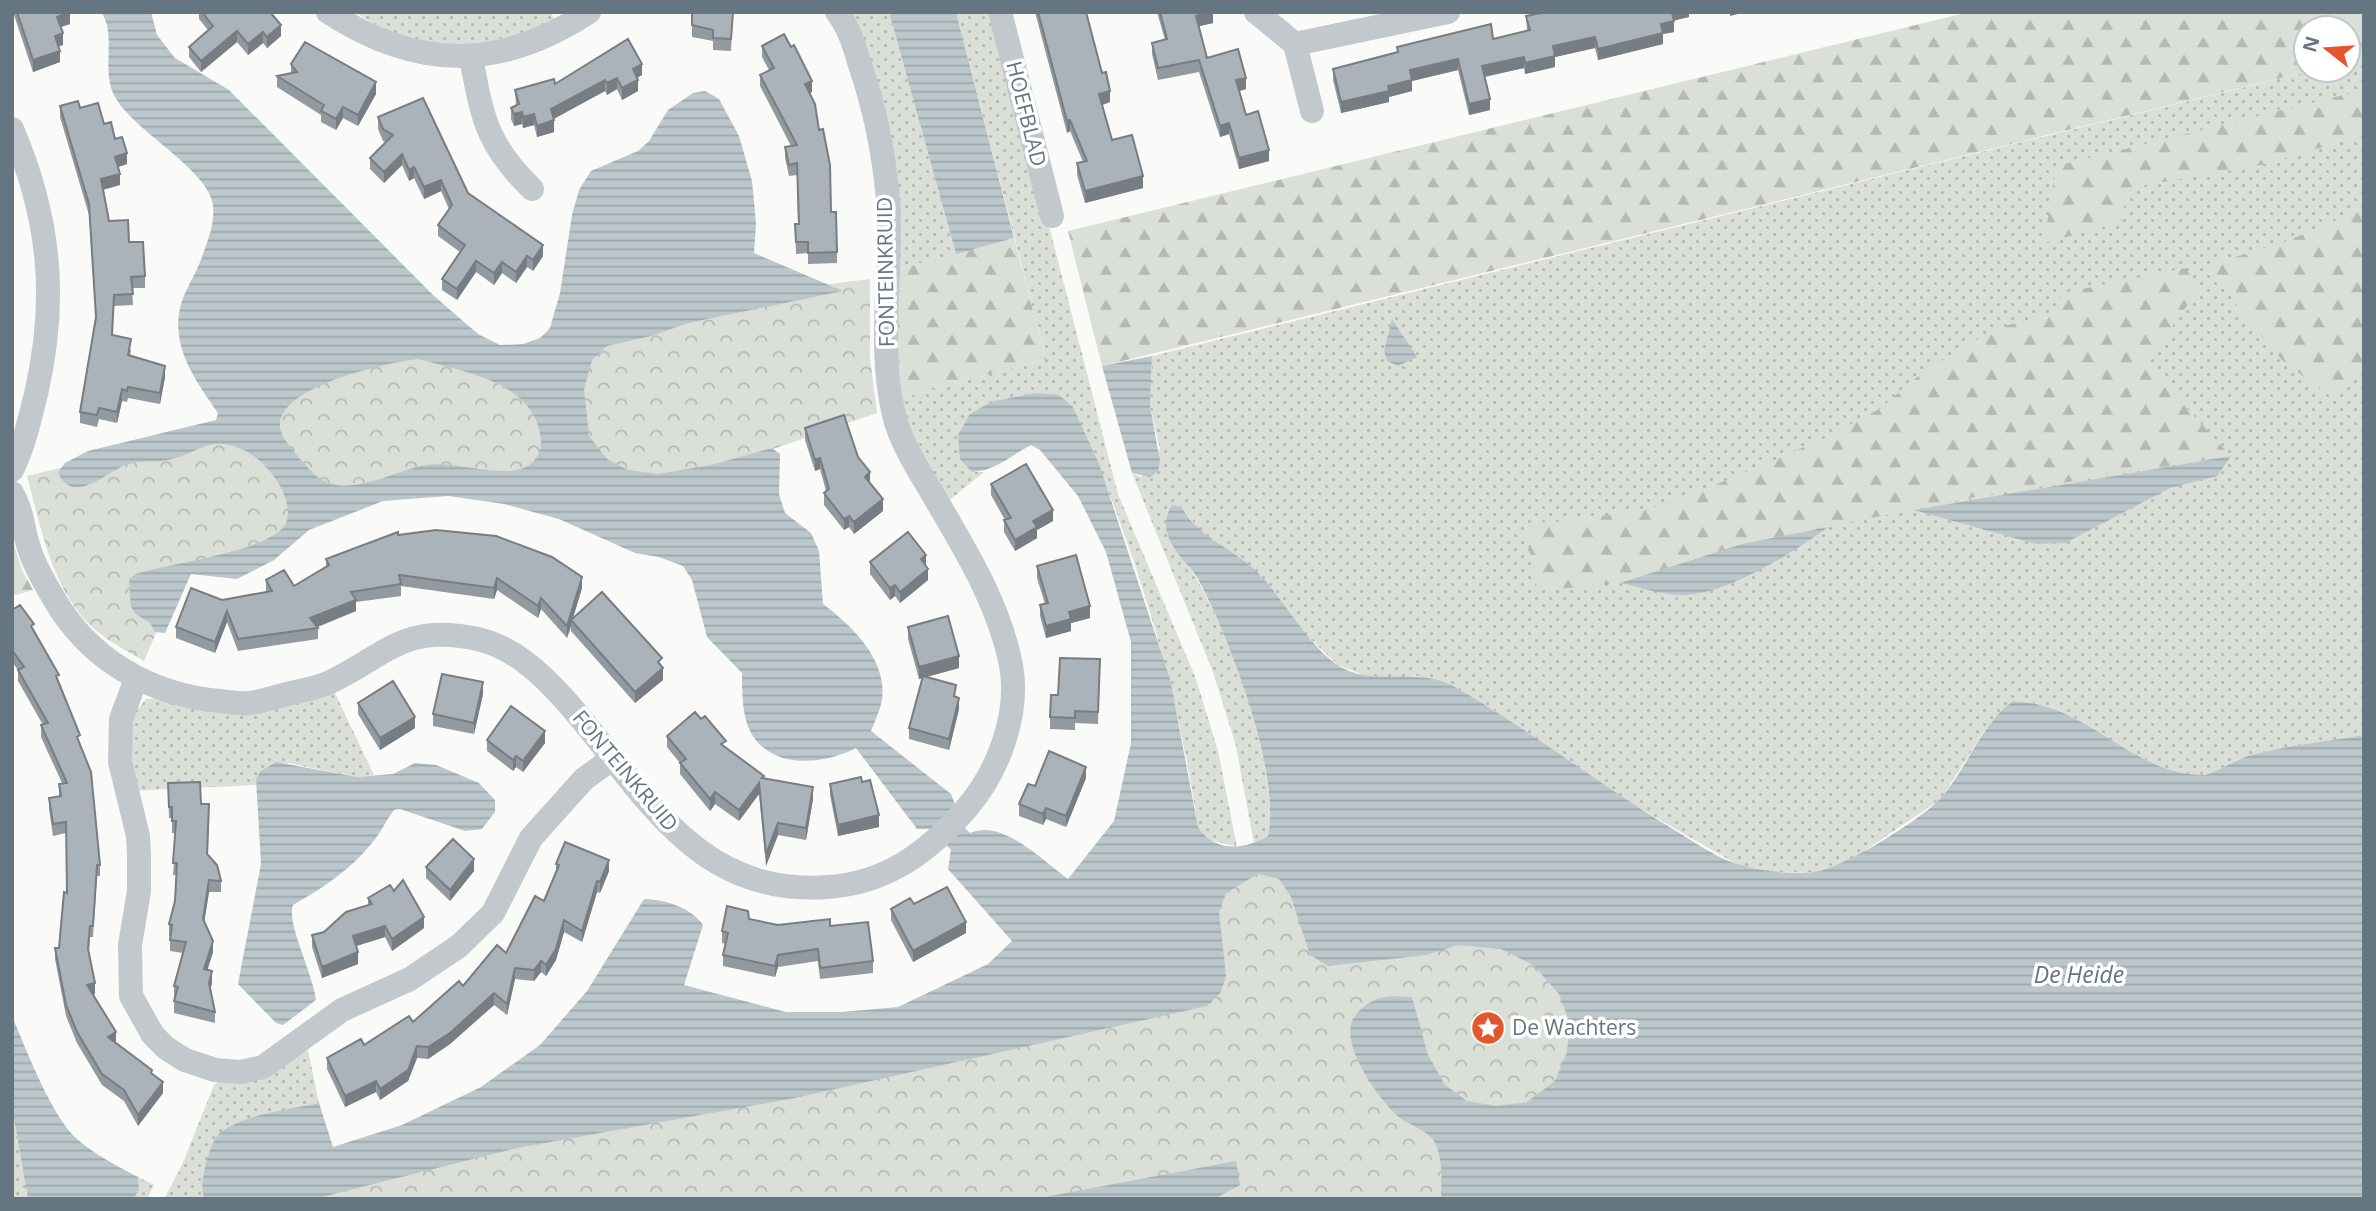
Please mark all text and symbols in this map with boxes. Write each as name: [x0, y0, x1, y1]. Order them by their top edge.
north arrow: [2292, 14, 2362, 84]
text: N: [2296, 33, 2325, 55]
street label: HOEFBLAD: [1000, 58, 1054, 169]
street label: FONTEINKRUID: [870, 197, 900, 347]
street label: FONTEINKRUID: [567, 704, 685, 837]
water label: De Heide: [2034, 958, 2124, 990]
place icon: De Wachters: [1469, 1009, 1507, 1047]
place label: De Wachters: [1512, 1013, 1636, 1041]

